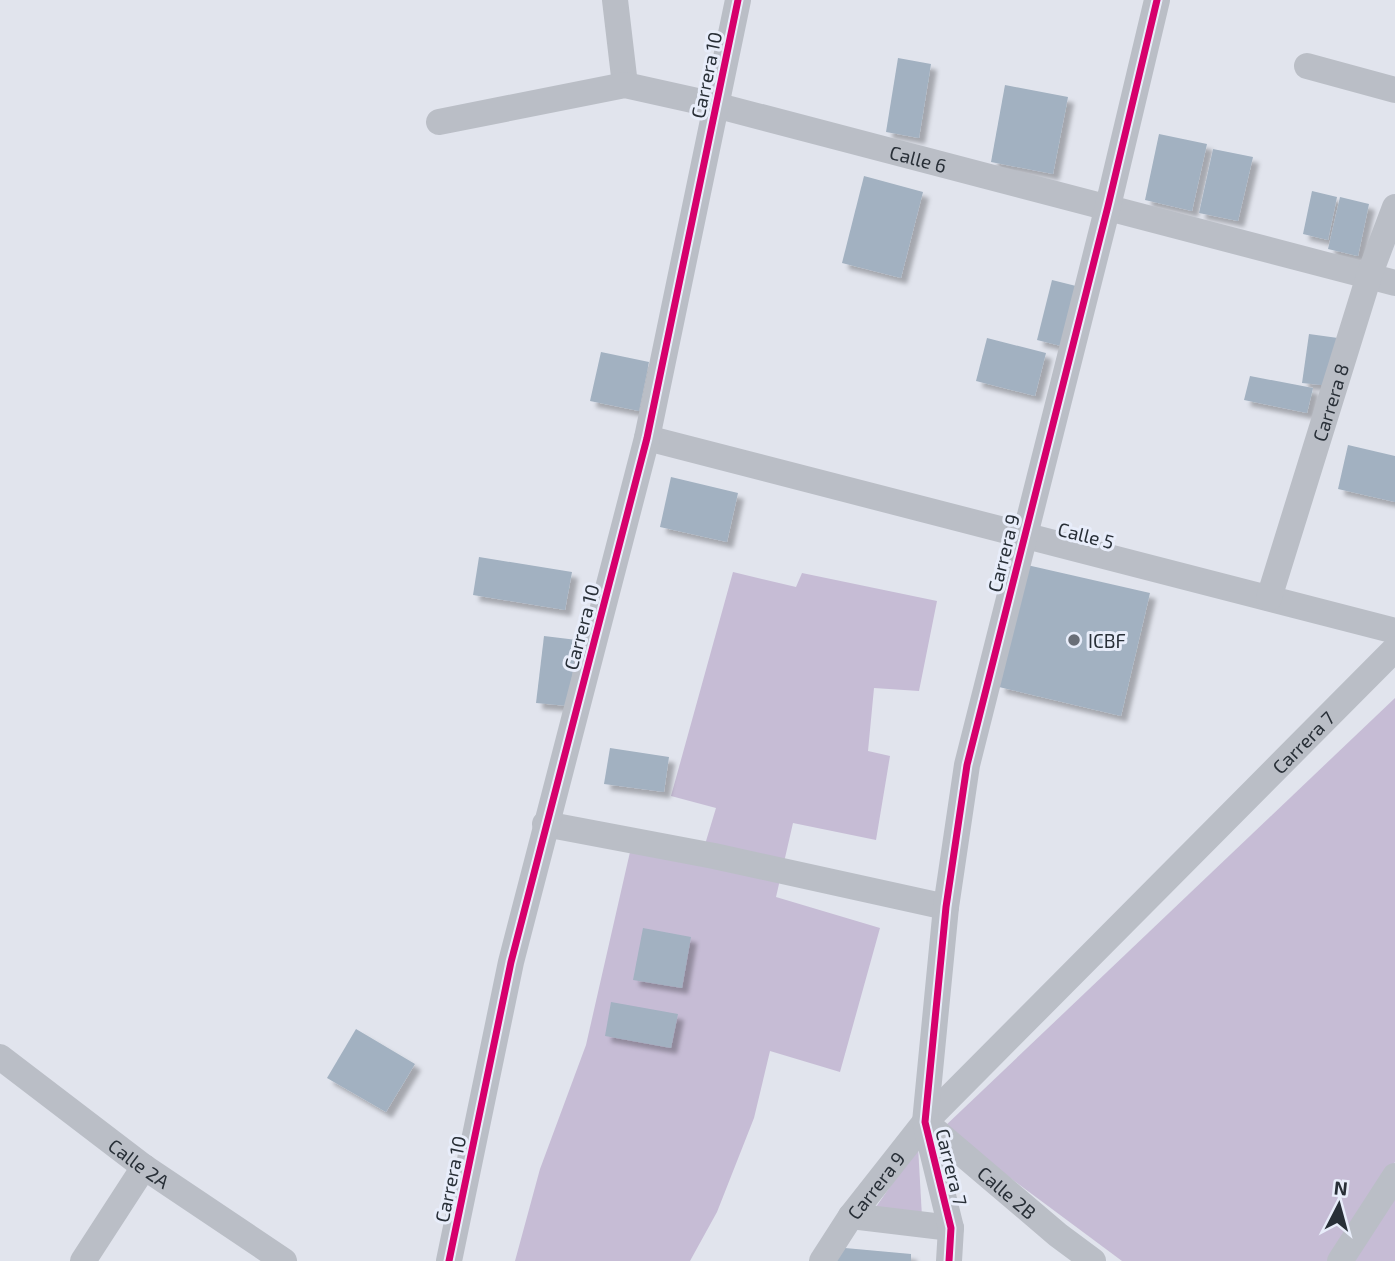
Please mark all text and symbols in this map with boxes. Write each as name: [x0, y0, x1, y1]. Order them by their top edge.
street label: Carrera 10: [686, 30, 726, 120]
street label: Calle 6: [887, 140, 949, 177]
street label: Carrera 8: [1307, 360, 1353, 444]
street label: Carrera 9: [982, 512, 1024, 594]
street label: Calle 5: [1055, 517, 1117, 553]
street label: Carrera 10: [559, 582, 603, 672]
place label: ICBF: [1088, 629, 1126, 652]
marker: ICBF: [1066, 632, 1082, 648]
street label: Carrera 7: [1267, 706, 1339, 778]
street label: Carrera 7: [931, 1126, 973, 1208]
street label: Calle 2A: [104, 1133, 174, 1193]
street label: Carrera 10: [430, 1134, 470, 1224]
street label: Carrera 9: [842, 1147, 909, 1223]
street label: Calle 2B: [973, 1161, 1041, 1223]
north arrow: [1304, 1170, 1374, 1240]
text: N: [1333, 1175, 1349, 1200]

